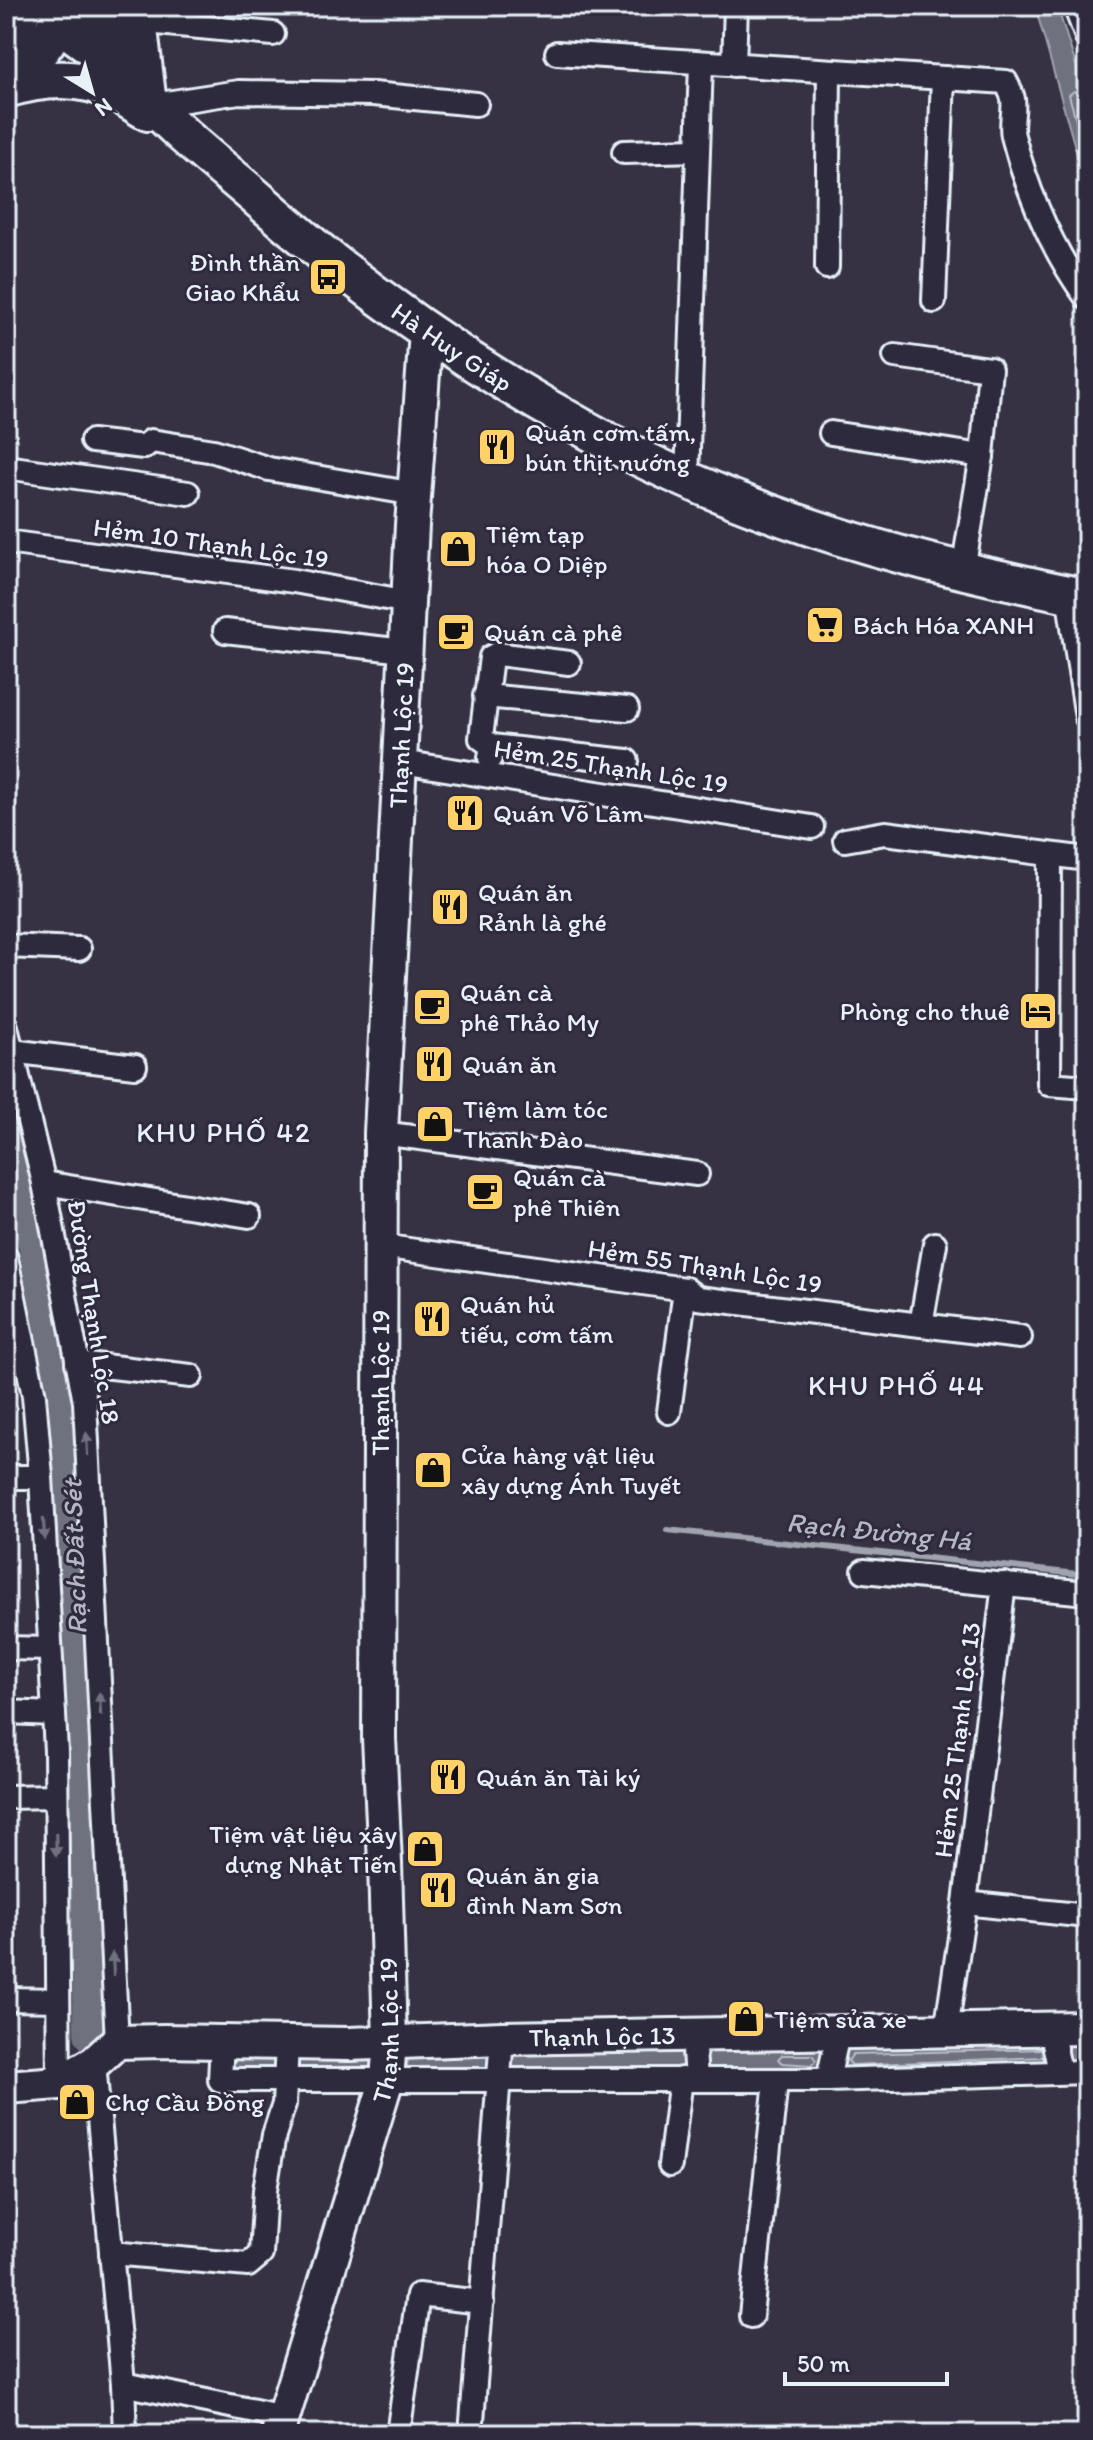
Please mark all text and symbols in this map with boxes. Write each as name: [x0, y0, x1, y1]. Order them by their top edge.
north arrow: [52, 52, 132, 132]
text: N: [90, 92, 118, 123]
place label: Đình thần Giao Khẩu: [185, 246, 300, 308]
bus stop icon: Đình thần Giao Khẩu: [307, 256, 349, 298]
street label: Hà Huy Giáp: [385, 295, 518, 399]
place label: Quán cơm tấm, bún thịt nướng: [525, 416, 697, 478]
restaurant icon: Quán cơm tấm, bún thịt nướng: [476, 426, 518, 468]
street label: Hẻm 10 Thạnh Lộc 19: [91, 511, 331, 575]
place label: Tiệm tạp hóa O Diệp: [486, 518, 607, 580]
shop icon: Tiệm tạp hóa O Diệp: [437, 528, 479, 570]
supermarket icon: Bách Hóa XANH: [804, 604, 846, 646]
place label: Bách Hóa XANH: [853, 609, 1034, 641]
cafe icon: Quán cà phê: [435, 611, 477, 653]
place label: Quán cà phê: [484, 616, 623, 648]
street label: Thạnh Lộc 19: [382, 661, 421, 809]
street label: Hẻm 25 Thạnh Lộc 19: [492, 732, 730, 800]
restaurant icon: Quán Võ Lâm: [444, 792, 486, 834]
place label: Quán Võ Lâm: [493, 797, 643, 829]
place label: Quán ăn Rảnh là ghé: [478, 876, 607, 938]
restaurant icon: Quán ăn Rảnh là ghé: [429, 886, 471, 928]
place label: Quán cà phê Thảo My: [460, 976, 599, 1038]
cafe icon: Quán cà phê Thảo My: [411, 986, 453, 1028]
hotel icon: Phòng cho thuê: [1017, 990, 1059, 1032]
place label: Phòng cho thuê: [840, 995, 1010, 1027]
restaurant icon: Quán ăn: [413, 1043, 455, 1085]
place label: Quán ăn: [462, 1048, 557, 1080]
place label: Tiệm làm tóc Thanh Đào: [463, 1093, 608, 1155]
shop icon: Tiệm làm tóc Thanh Đào: [414, 1103, 456, 1145]
district label: KHU PHỐ 42: [136, 1115, 312, 1149]
place label: Quán cà phê Thiên: [513, 1161, 621, 1223]
cafe icon: Quán cà phê Thiên: [464, 1171, 506, 1213]
street label: Đường Thạnh Lộc 18: [60, 1198, 128, 1426]
street label: Hẻm 55 Thạnh Lộc 19: [586, 1232, 824, 1300]
place label: Quán hủ tiếu, cơm tấm: [460, 1288, 614, 1350]
restaurant icon: Quán hủ tiếu, cơm tấm: [411, 1298, 453, 1340]
street label: Thạnh Lộc 19: [364, 1310, 396, 1456]
district label: KHU PHỐ 44: [808, 1368, 986, 1402]
one-way arrow: [81, 1431, 94, 1457]
place label: Cửa hàng vật liệu xây dựng Ánh Tuyết: [461, 1439, 682, 1501]
shop icon: Cửa hàng vật liệu xây dựng Ánh Tuyết: [412, 1449, 454, 1491]
water label: Rạch Đất Sét: [54, 1476, 94, 1635]
water label: Rạch Đường Há: [785, 1504, 973, 1558]
one-way arrow: [38, 1517, 51, 1542]
street label: Hẻm 25 Thạnh Lộc 13: [927, 1620, 987, 1860]
one-way arrow: [93, 1691, 106, 1716]
restaurant icon: Quán ăn Tài ký: [427, 1756, 469, 1798]
place label: Quán ăn Tài ký: [476, 1761, 640, 1793]
place label: Tiệm vật liệu xây dựng Nhật Tiến: [209, 1818, 397, 1880]
shop icon: Tiệm vật liệu xây dựng Nhật Tiến: [404, 1828, 446, 1870]
one-way arrow: [50, 1833, 63, 1858]
place label: Quán ăn gia đình Nam Sơn: [466, 1859, 623, 1921]
restaurant icon: Quán ăn gia đình Nam Sơn: [417, 1869, 459, 1911]
one-way arrow: [106, 1951, 119, 1976]
street label: Thạnh Lộc 19: [365, 1957, 406, 2107]
shop icon: Tiệm sửa xe: [725, 1998, 767, 2040]
place label: Tiệm sửa xe: [774, 2003, 907, 2035]
street label: Thạnh Lộc 13: [529, 2019, 676, 2054]
shop icon: Chợ Cầu Đồng: [56, 2081, 98, 2123]
place label: Chợ Cầu Đồng: [105, 2086, 265, 2118]
scale bar: [785, 2336, 947, 2386]
text: 50 m: [797, 2349, 850, 2378]

